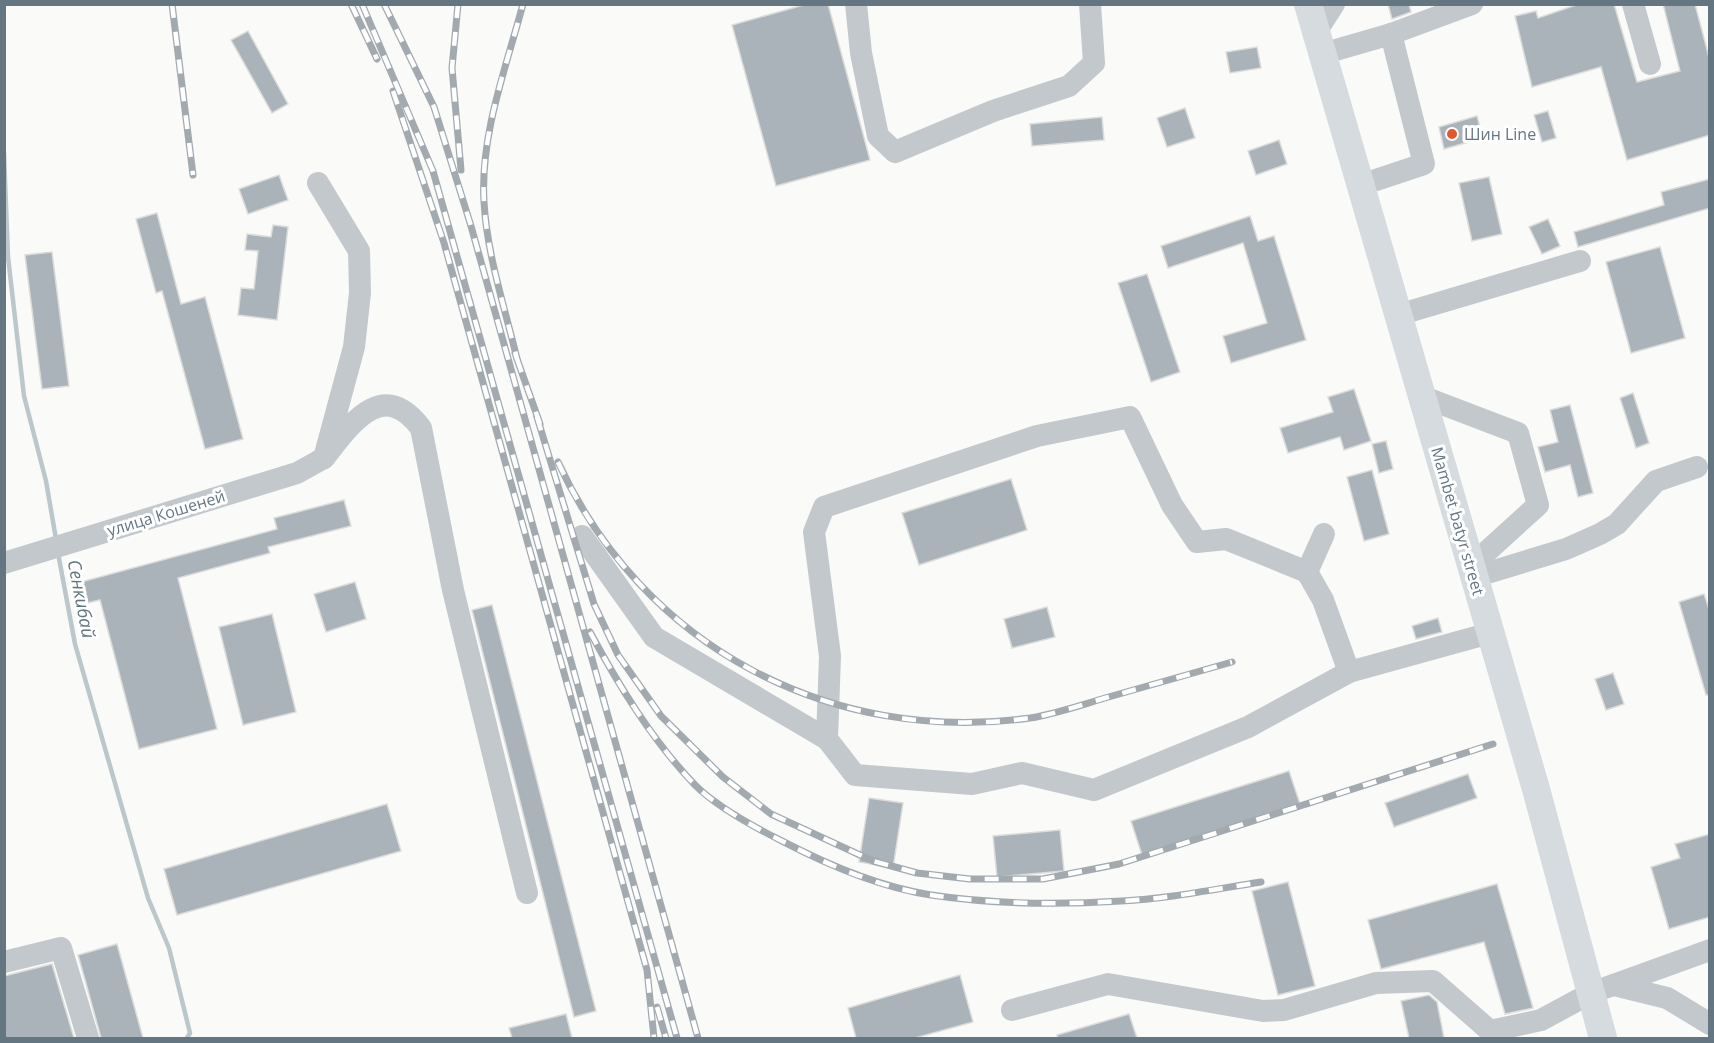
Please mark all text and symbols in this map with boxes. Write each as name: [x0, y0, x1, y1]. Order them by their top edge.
place label: Шин Line: [1464, 123, 1536, 145]
marker: Шин Line: [1445, 127, 1459, 141]
street label: Mambet batyr street: [1426, 444, 1490, 598]
street label: улица Кошеней: [104, 485, 228, 541]
water label: Сенкибай: [63, 557, 101, 641]

